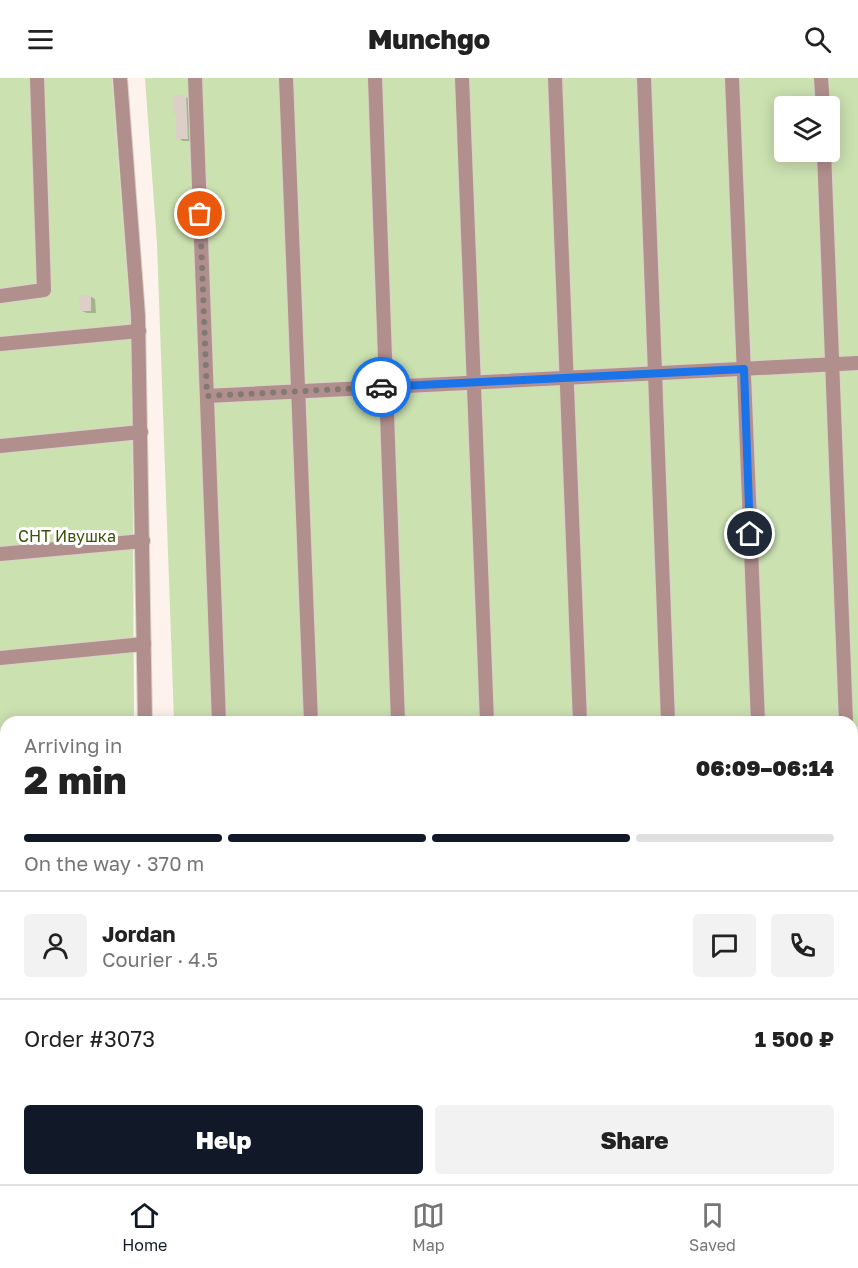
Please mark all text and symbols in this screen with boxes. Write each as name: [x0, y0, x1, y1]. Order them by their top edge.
icon: menu: [24, 23, 57, 56]
text: Munchgo: [368, 23, 490, 55]
icon: search: [801, 23, 834, 56]
map controls: [774, 96, 840, 162]
button: layers: [774, 96, 840, 162]
pin: [174, 188, 225, 239]
icon: bag: [183, 197, 216, 230]
courier: [351, 357, 411, 417]
icon: car: [365, 371, 398, 404]
pin: [724, 508, 775, 559]
icon: home: [733, 517, 766, 550]
park label: СНТ Ивушка: [18, 526, 116, 546]
text: Arriving in: [24, 733, 122, 757]
text: 06:09–06:14: [696, 754, 834, 781]
text: 2 min: [24, 756, 127, 803]
text: On the way · 370 m: [24, 851, 204, 875]
button: person: [24, 914, 87, 977]
button: chat: [693, 914, 756, 977]
button: phone: [771, 914, 834, 977]
text: Jordan: [102, 920, 176, 947]
text: Courier · 4.5: [102, 947, 218, 971]
text: Order #3073: [24, 1025, 155, 1052]
text: 1 500 ₽: [755, 1025, 834, 1052]
button: Help: [24, 1105, 423, 1174]
button: Share: [435, 1105, 834, 1174]
tab: Home: [122, 1199, 167, 1255]
tab: Map: [412, 1199, 445, 1255]
tab: Saved: [689, 1199, 736, 1255]

